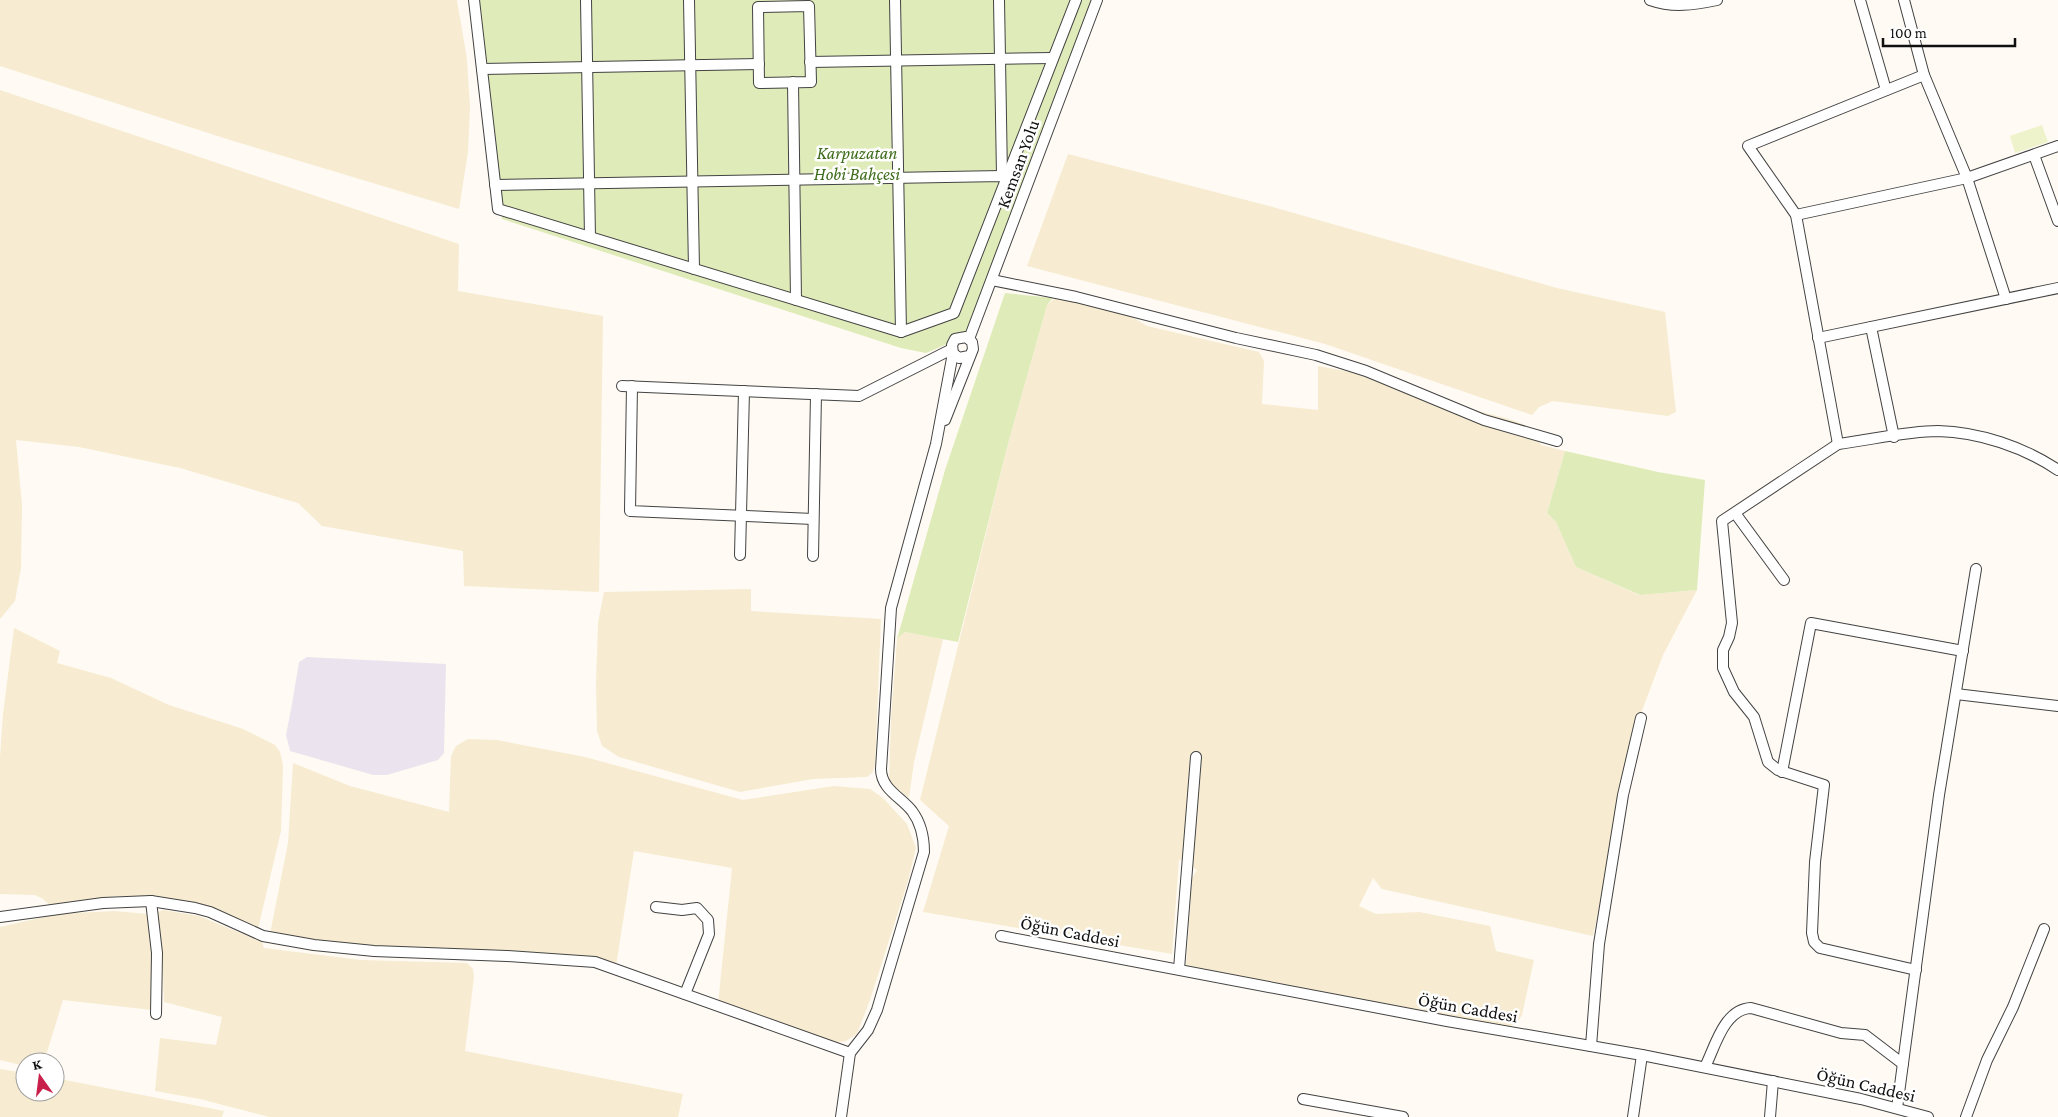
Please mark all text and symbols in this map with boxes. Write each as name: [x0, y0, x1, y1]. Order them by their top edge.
scale bar: [1883, 15, 2016, 47]
text: 100 m: [1890, 25, 1927, 41]
street label: Kemsan Yolu: [993, 117, 1043, 211]
park label: Karpuzatan Hobi Bahçesi: [814, 143, 900, 184]
street label: Öğün Caddesi: [1019, 913, 1122, 951]
street label: Öğün Caddesi: [1417, 989, 1520, 1027]
north arrow: [15, 1052, 65, 1102]
text: K: [31, 1055, 44, 1073]
street label: Öğün Caddesi: [1815, 1064, 1918, 1106]

